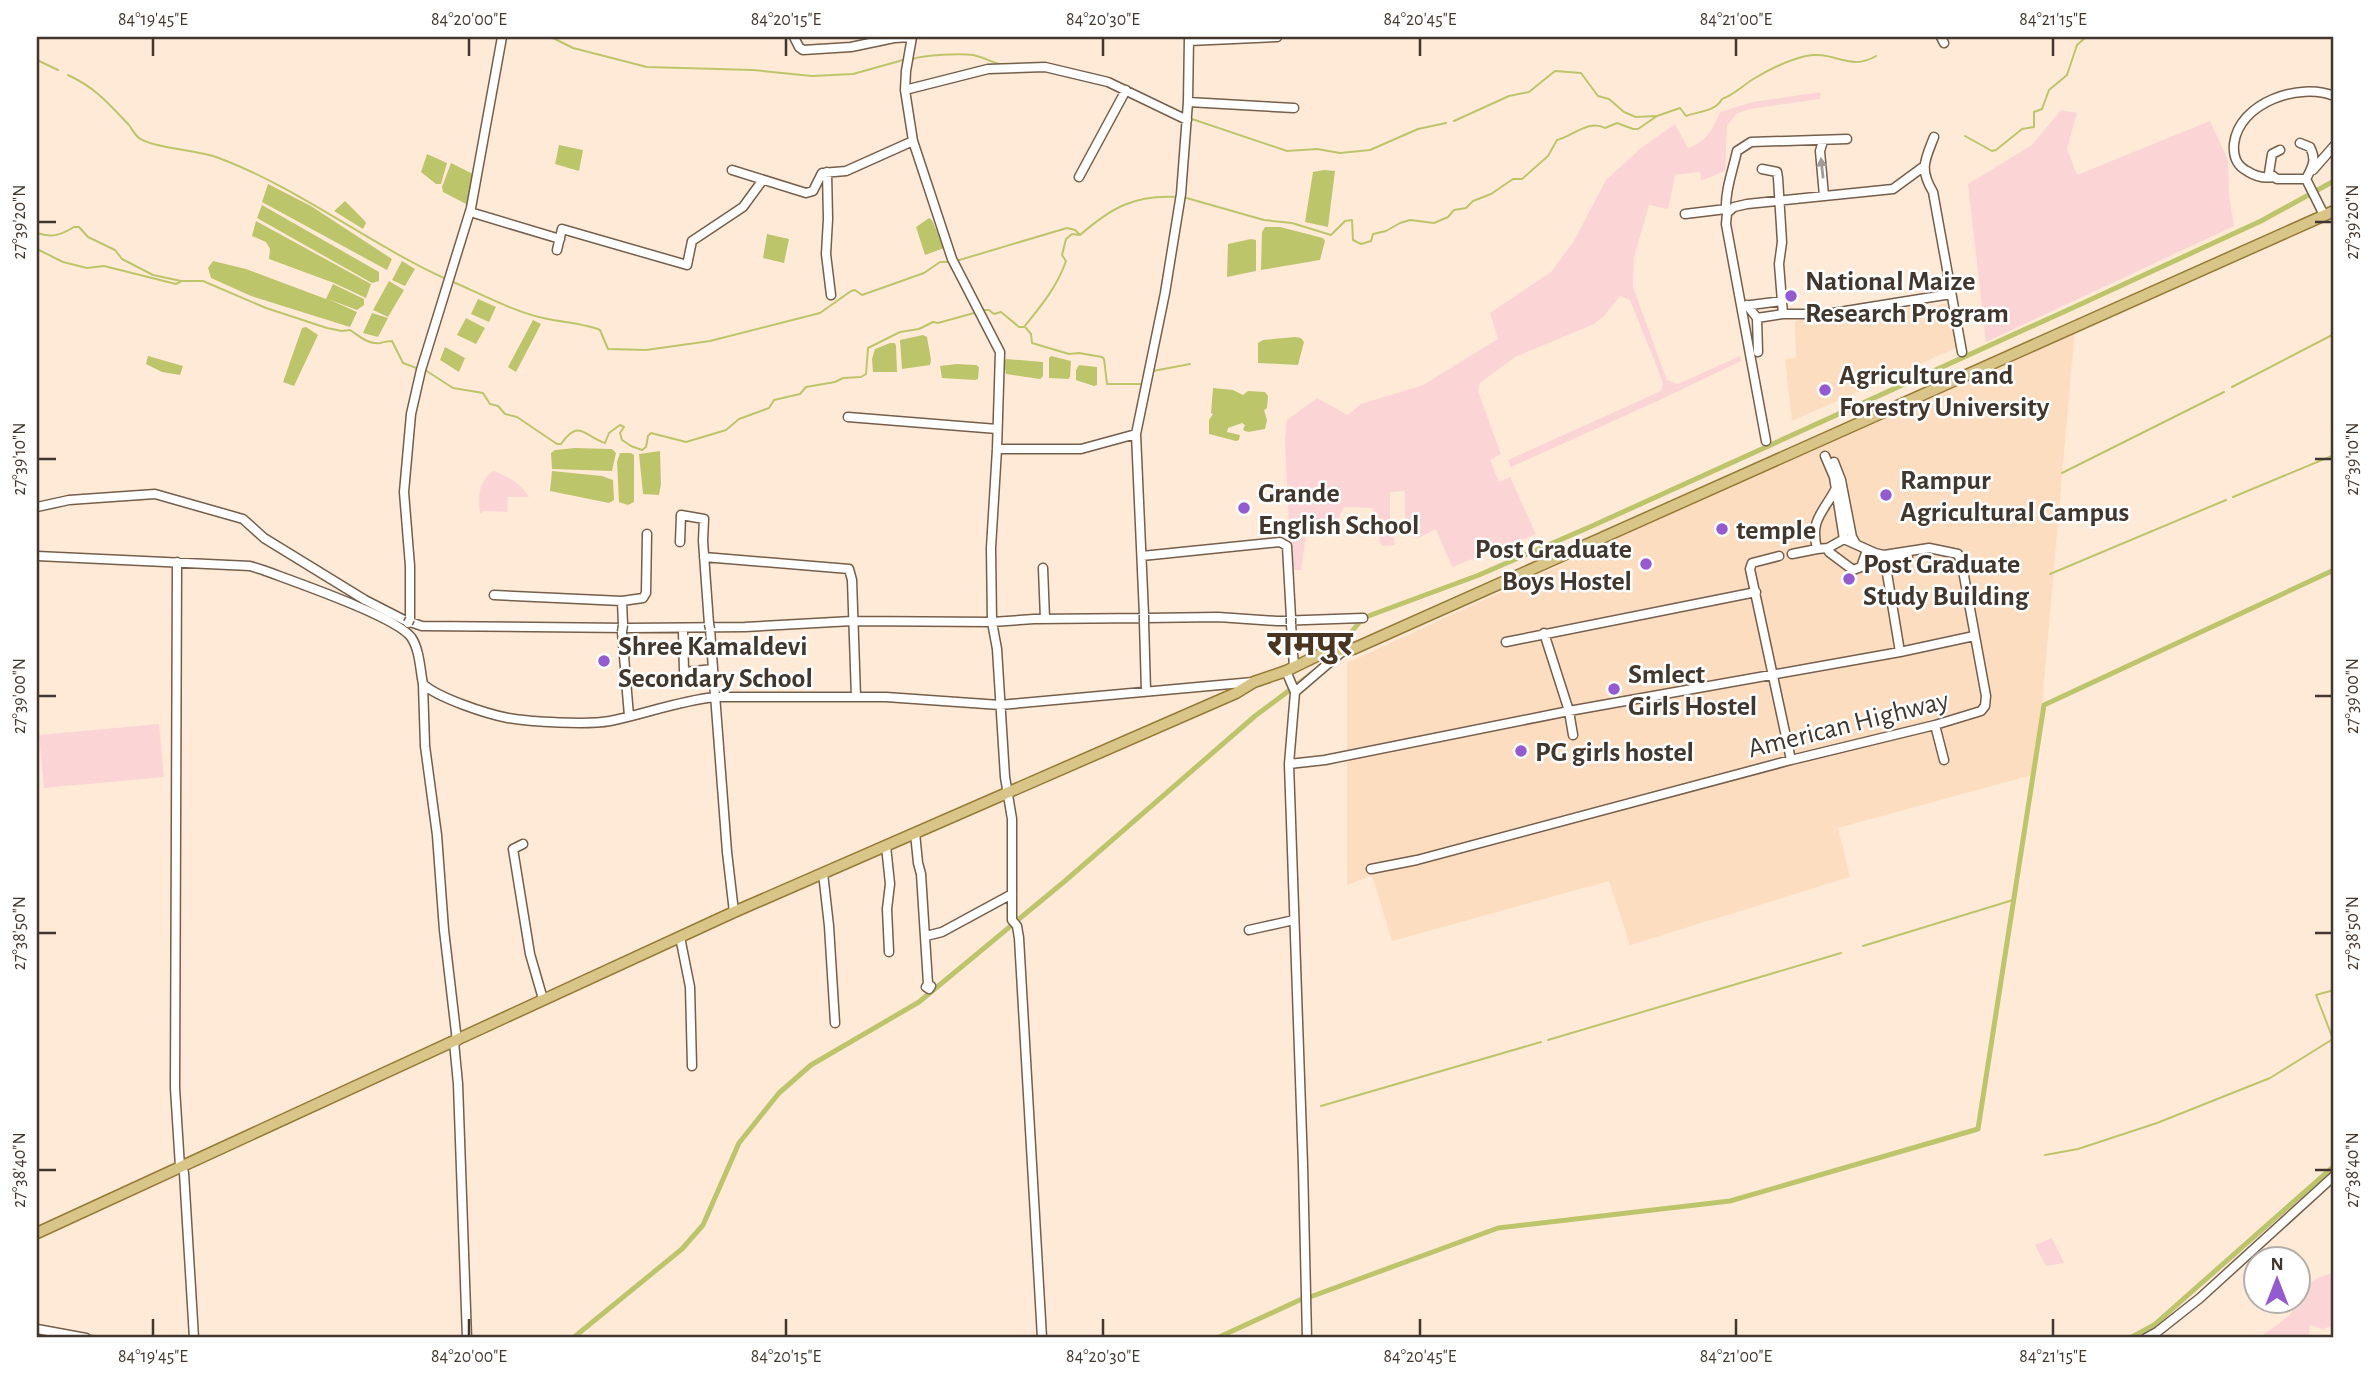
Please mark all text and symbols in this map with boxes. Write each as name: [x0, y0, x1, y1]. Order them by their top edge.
text: 84°19'45"E: [118, 11, 188, 29]
text: 84°20'00"E: [431, 11, 507, 29]
text: 84°20'15"E: [751, 11, 822, 29]
text: 84°20'30"E: [1066, 11, 1140, 29]
text: 84°20'45"E: [1383, 11, 1457, 29]
text: 84°21'00"E: [1700, 11, 1773, 29]
text: 84°21'15"E: [2019, 11, 2087, 29]
one-way arrow: [1816, 157, 1827, 179]
text: 27°39'20"N: [11, 185, 29, 259]
text: 27°39'20"N: [2344, 185, 2362, 259]
place label: National Maize Research Program: [1805, 268, 2009, 328]
marker: National Maize Research Program: [1783, 288, 1799, 304]
place label: Agriculture and Forestry University: [1839, 362, 2050, 422]
marker: Agriculture and Forestry University: [1817, 382, 1833, 398]
text: 27°39'10"N: [11, 423, 29, 495]
text: 27°39'10"N: [2344, 423, 2362, 495]
place label: Rampur Agricultural Campus: [1900, 467, 2129, 527]
place label: Grande English School: [1258, 480, 1419, 540]
marker: Rampur Agricultural Campus: [1878, 487, 1894, 503]
marker: Grande English School: [1236, 500, 1252, 516]
place label: temple: [1736, 517, 1816, 545]
marker: temple: [1714, 521, 1730, 537]
place label: Post Graduate Boys Hostel: [1475, 536, 1632, 596]
place label: Post Graduate Study Building: [1863, 551, 2030, 611]
marker: Post Graduate Boys Hostel: [1638, 556, 1654, 572]
marker: Post Graduate Study Building: [1841, 571, 1857, 587]
district label: रामपुर: [1267, 627, 1353, 665]
place label: Shree Kamaldevi Secondary School: [618, 633, 813, 693]
marker: Shree Kamaldevi Secondary School: [596, 653, 612, 669]
text: 27°39'00"N: [11, 658, 29, 734]
text: 27°39'00"N: [2344, 658, 2362, 734]
place label: Smlect Girls Hostel: [1628, 661, 1757, 721]
marker: Smlect Girls Hostel: [1606, 681, 1622, 697]
street label: American Highway: [1745, 686, 1952, 763]
place label: PG girls hostel: [1535, 739, 1694, 767]
marker: PG girls hostel: [1513, 743, 1529, 759]
text: 27°38'50"N: [11, 896, 29, 970]
text: 27°38'50"N: [2344, 896, 2362, 970]
text: 27°38'40"N: [11, 1132, 29, 1208]
text: 27°38'40"N: [2344, 1132, 2362, 1208]
north arrow: [2242, 1246, 2312, 1316]
text: N: [2270, 1255, 2284, 1274]
text: 84°19'45"E: [118, 1348, 188, 1366]
text: 84°20'00"E: [431, 1348, 507, 1366]
text: 84°20'15"E: [751, 1348, 822, 1366]
text: 84°20'30"E: [1066, 1348, 1140, 1366]
text: 84°20'45"E: [1383, 1348, 1457, 1366]
text: 84°21'00"E: [1700, 1348, 1773, 1366]
text: 84°21'15"E: [2019, 1348, 2087, 1366]

